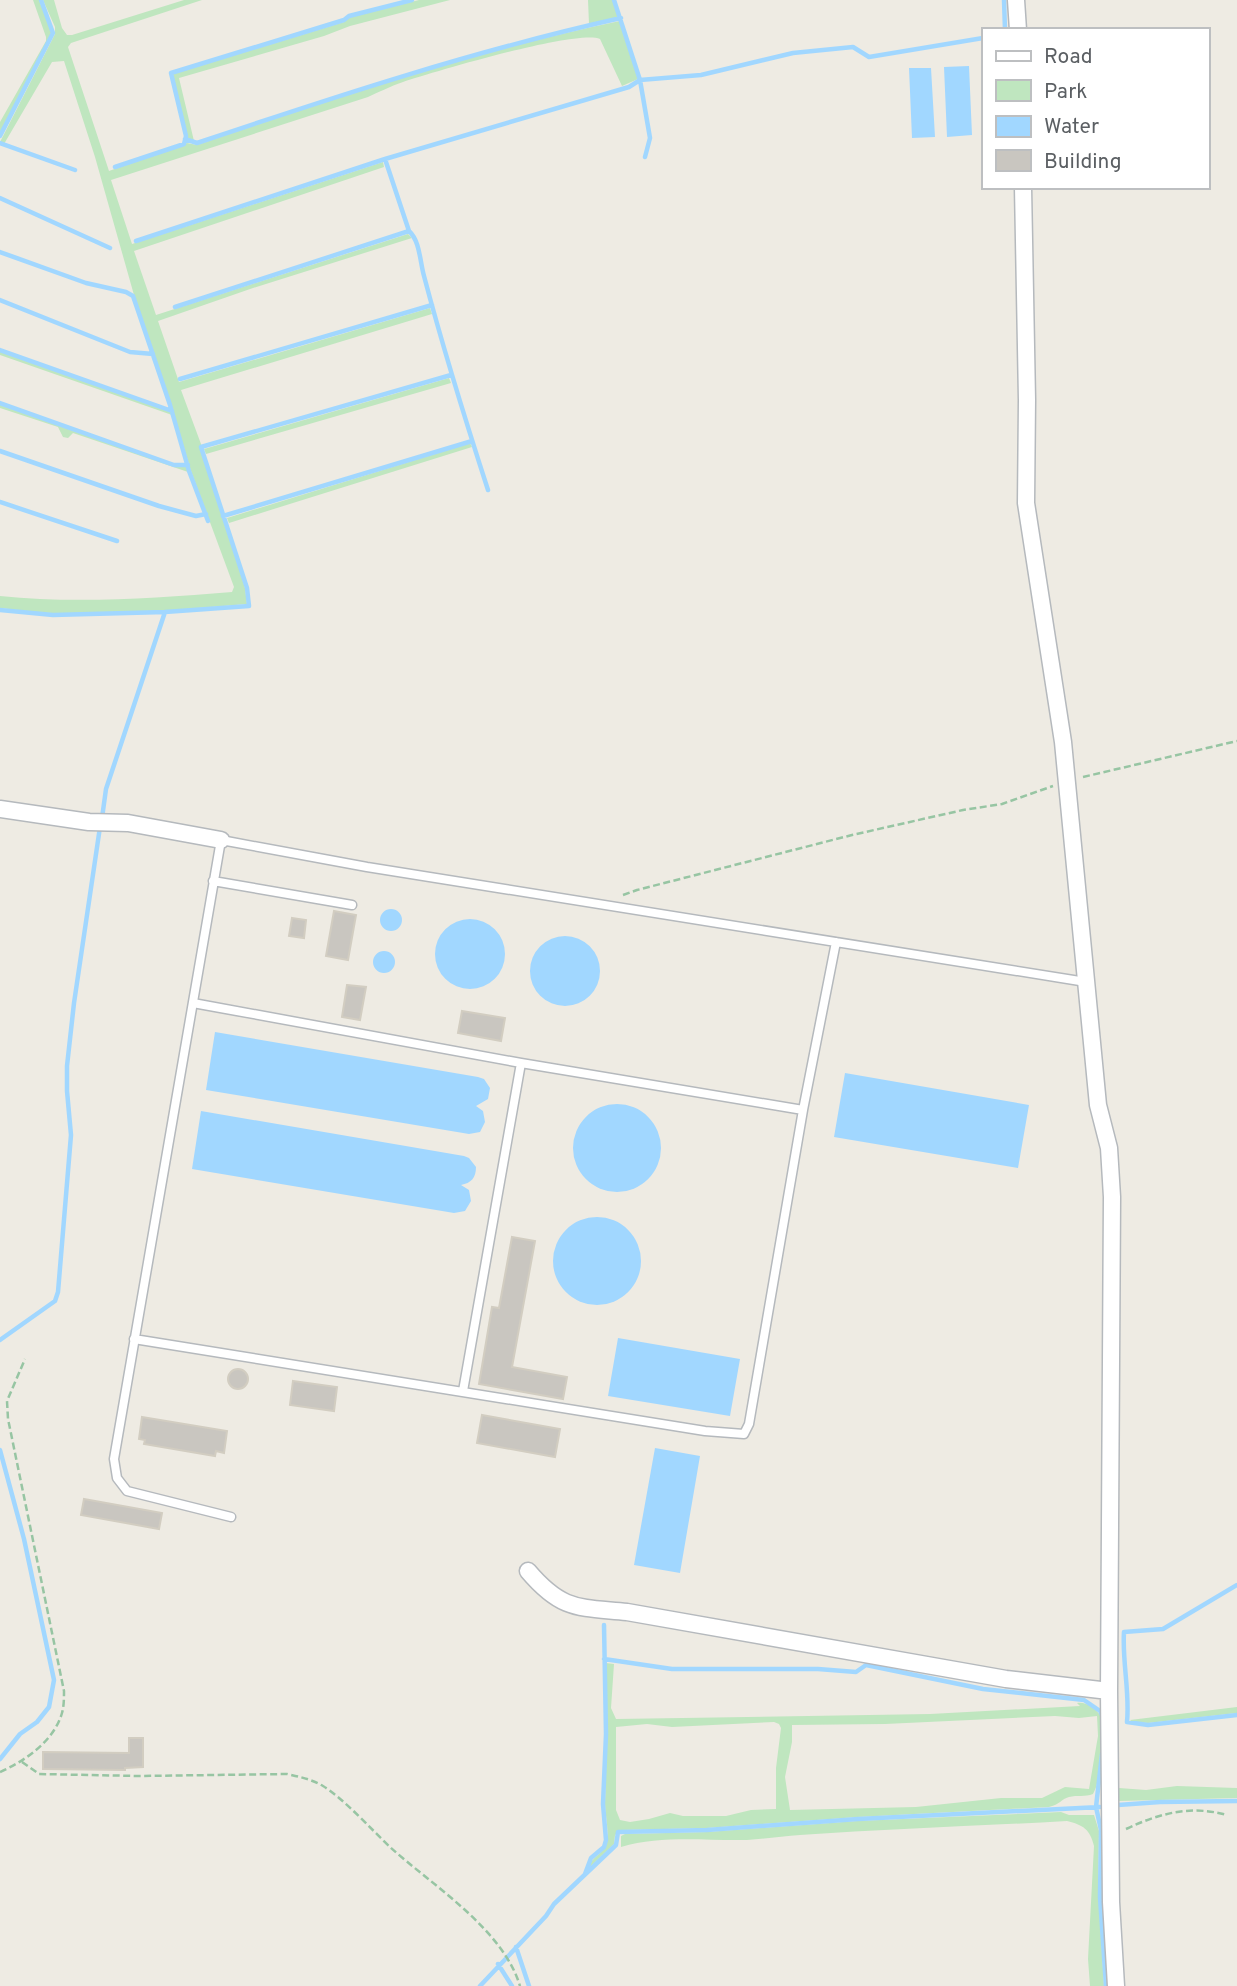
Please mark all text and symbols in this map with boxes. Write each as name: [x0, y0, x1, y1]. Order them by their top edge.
legend: [982, 28, 1209, 189]
text: Road: [1044, 44, 1093, 71]
text: Park: [1044, 79, 1087, 106]
text: Water: [1044, 114, 1099, 141]
text: Building: [1044, 149, 1122, 176]

